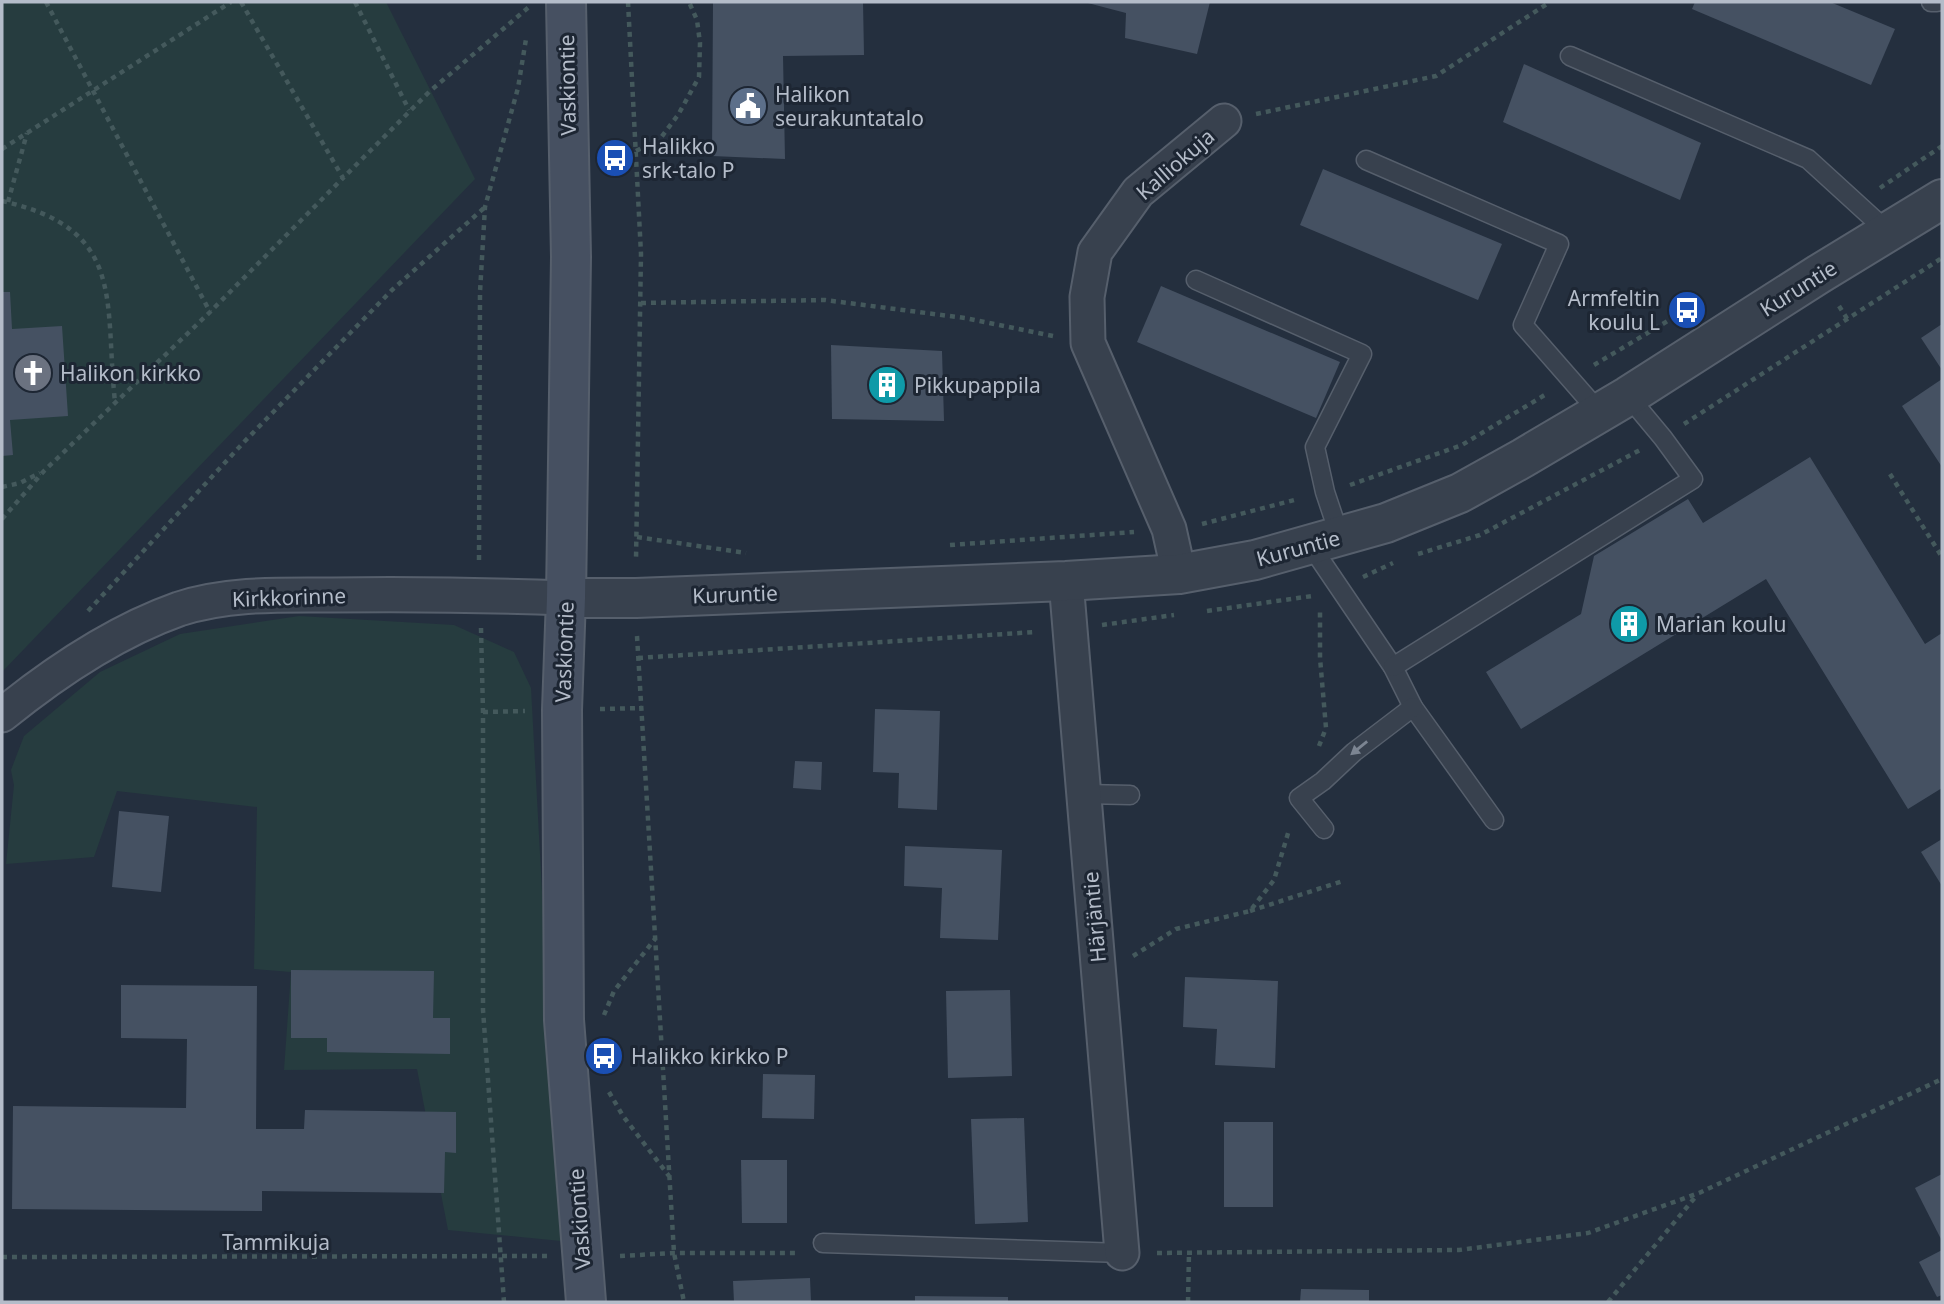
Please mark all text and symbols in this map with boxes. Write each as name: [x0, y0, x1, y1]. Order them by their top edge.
street label: Vaskiontie: [552, 34, 582, 136]
place label: Halikon seurakuntatalo: [775, 80, 924, 132]
public building icon: Halikon seurakuntatalo: [727, 85, 769, 127]
street label: Kalliokuja: [1130, 122, 1220, 206]
place label: Halikko srk-talo P: [642, 132, 734, 184]
bus stop icon: Halikko srk-talo P: [594, 137, 636, 179]
street label: Kuruntie: [1754, 253, 1842, 323]
place label: Armfeltin koulu L: [1568, 284, 1660, 336]
bus stop icon: Armfeltin koulu L: [1666, 289, 1708, 331]
church icon: Halikon kirkko: [12, 352, 54, 394]
place label: Halikon kirkko: [60, 359, 201, 387]
building icon: Pikkupappila: [866, 364, 908, 406]
place label: Pikkupappila: [914, 371, 1041, 399]
street label: Kuruntie: [1253, 523, 1343, 573]
street label: Kuruntie: [692, 579, 778, 609]
street label: Kirkkorinne: [231, 581, 347, 613]
street label: Vaskiontie: [548, 601, 580, 703]
building icon: Marian koulu: [1608, 603, 1650, 645]
place label: Marian koulu: [1656, 610, 1786, 638]
one-way arrow: [1351, 741, 1369, 756]
street label: Härjäntie: [1076, 870, 1112, 964]
bus stop icon: Halikko kirkko P: [583, 1035, 625, 1077]
place label: Halikko kirkko P: [631, 1042, 788, 1070]
street label: Vaskiontie: [562, 1168, 596, 1270]
street label: Tammikuja: [222, 1228, 330, 1256]

